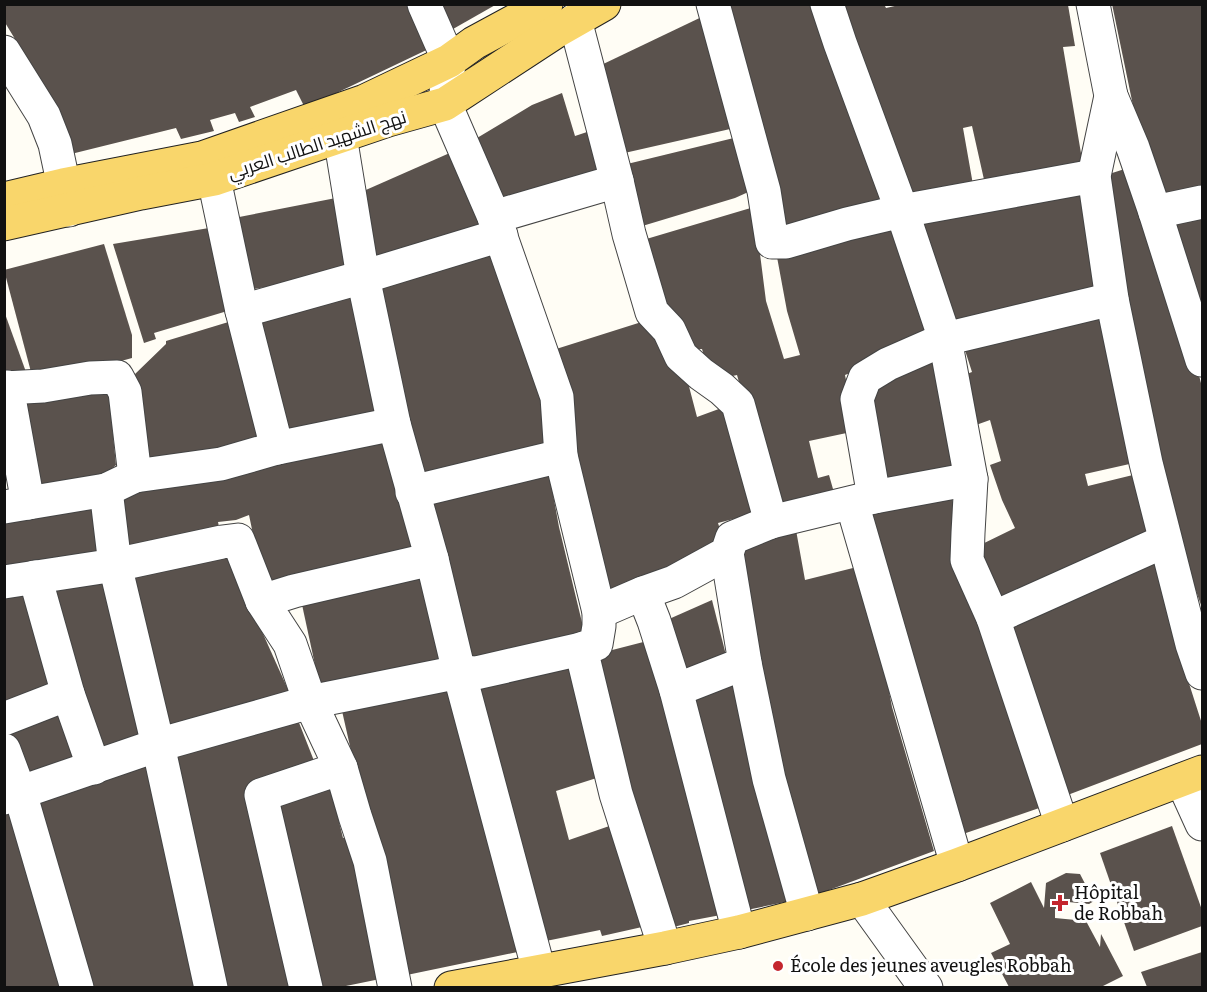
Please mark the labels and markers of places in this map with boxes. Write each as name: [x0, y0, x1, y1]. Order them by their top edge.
place label: Hôpital de Robbah: [1074, 878, 1163, 926]
marker: Hôpital de Robbah: [1051, 894, 1069, 912]
place label: École des jeunes aveugles Robbah: [790, 951, 1072, 978]
marker: École des jeunes aveugles Robbah: [771, 959, 785, 973]

